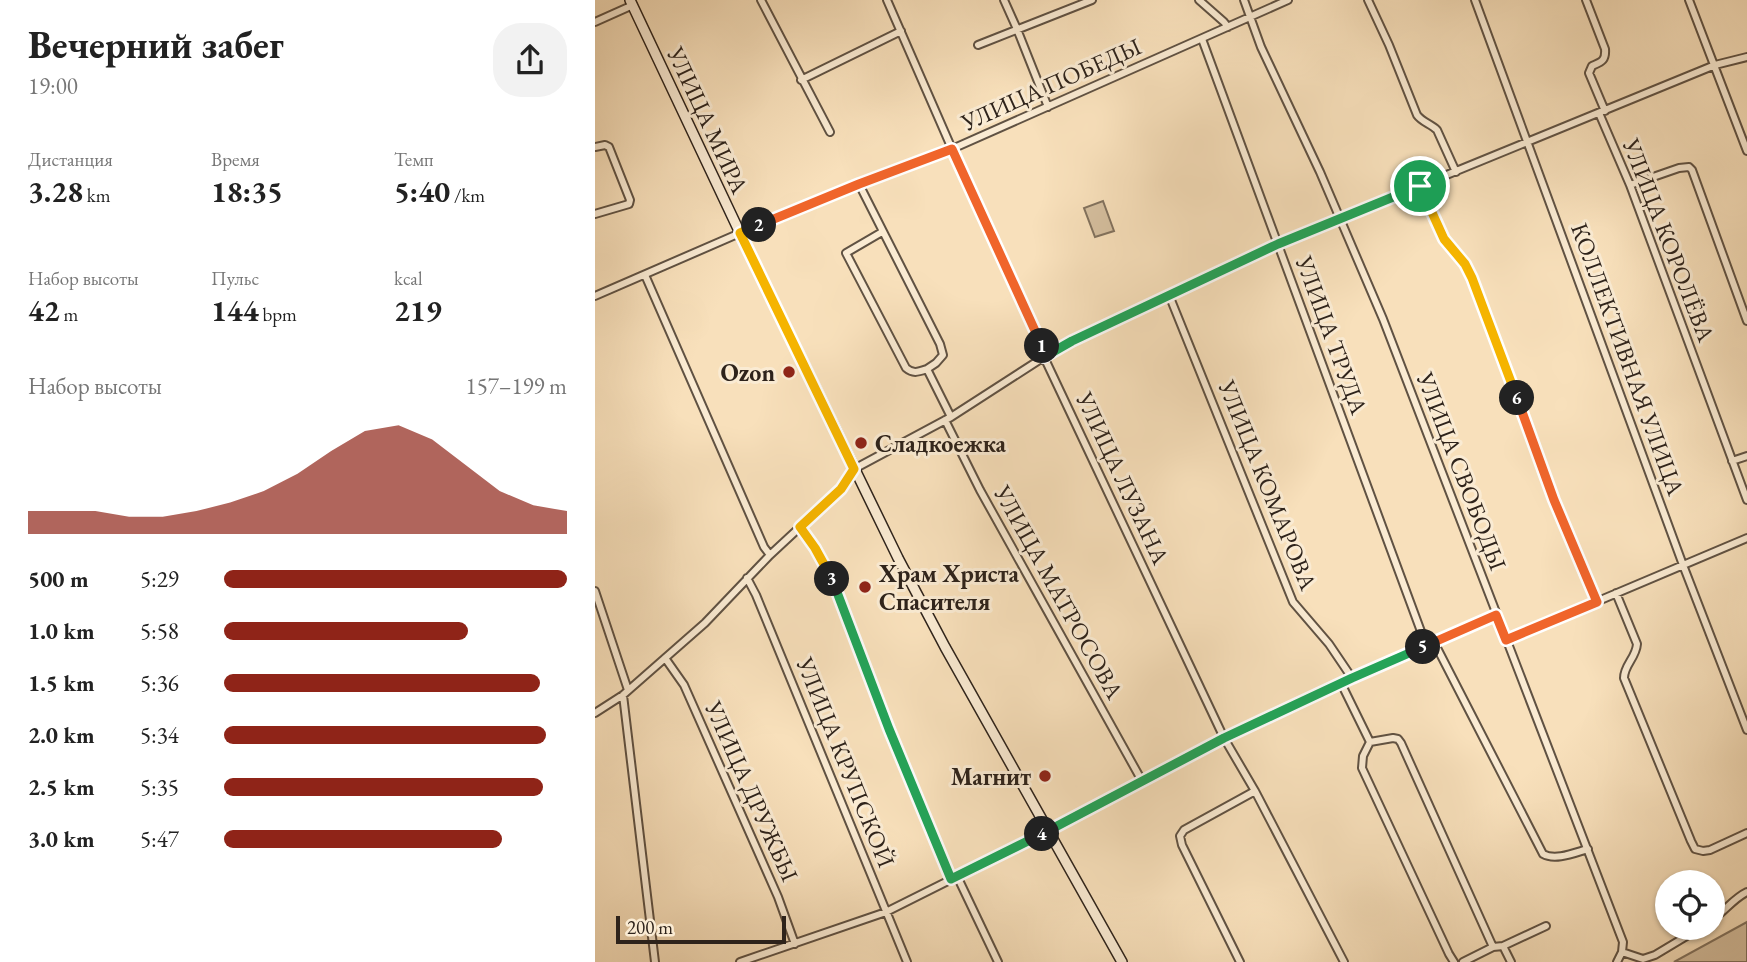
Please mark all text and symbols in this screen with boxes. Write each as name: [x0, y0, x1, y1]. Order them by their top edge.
text: Вечерний забег: [28, 20, 284, 69]
button: share: [493, 23, 567, 97]
street label: УЛИЦА ПОБЕДЫ: [955, 30, 1146, 138]
street label: УЛИЦА МИРА: [660, 41, 756, 199]
text: 19:00: [28, 71, 78, 101]
street label: УЛИЦА КОРОЛЁВА: [1616, 133, 1722, 346]
text: Дистанция: [28, 147, 113, 172]
text: Время: [211, 147, 260, 172]
text: Темп: [394, 147, 434, 172]
pin: [1390, 156, 1450, 216]
icon: arrive: [1401, 167, 1439, 205]
text: 3.28: [28, 172, 83, 211]
text: 18:35: [211, 172, 283, 211]
text: 5:40: [394, 172, 450, 211]
text: km: [83, 183, 111, 208]
text: /km: [450, 183, 485, 208]
pin: 2: [741, 208, 777, 243]
text: 2: [753, 212, 764, 237]
street label: КОЛЛЕКТИВНАЯ УЛИЦА: [1564, 219, 1692, 500]
street label: УЛИЦА ТРУДА: [1289, 251, 1375, 419]
text: Набор высоты: [28, 266, 139, 291]
text: Пульс: [211, 266, 259, 291]
text: kcal: [394, 266, 423, 291]
text: 42: [28, 291, 60, 330]
text: 144: [211, 291, 259, 330]
text: 219: [394, 291, 442, 330]
text: m: [60, 302, 78, 327]
text: bpm: [259, 302, 297, 327]
pin: 1: [1025, 328, 1059, 364]
text: 1: [1036, 333, 1047, 358]
place label: Ozon: [721, 357, 775, 388]
marker: Ozon: [781, 364, 797, 380]
street label: УЛИЦА СВОБОДЫ: [1410, 367, 1514, 574]
text: Набор высоты: [28, 371, 162, 401]
text: 157–199 m: [466, 371, 567, 401]
street label: УЛИЦА КОМАРОВА: [1211, 375, 1324, 595]
pin: 6: [1499, 380, 1535, 416]
text: 6: [1511, 385, 1522, 410]
street label: УЛИЦА ЛУЗАНА: [1069, 386, 1177, 570]
place label: Сладкоежка: [875, 428, 1007, 459]
marker: Сладкоежка: [853, 435, 869, 451]
street label: УЛИЦА МАТРОСОВА: [987, 479, 1131, 705]
place label: Храм Христа Спасителя: [878, 558, 1019, 617]
pin: 3: [814, 562, 849, 596]
text: 500 m: [28, 564, 89, 594]
text: 5:29: [140, 564, 179, 594]
text: 3: [826, 566, 837, 591]
marker: Храм Христа Спасителя: [857, 579, 873, 595]
text: 1.0 km: [28, 616, 95, 646]
text: 5:58: [140, 616, 179, 646]
pin: 5: [1405, 630, 1441, 664]
text: 5: [1417, 634, 1428, 659]
street label: УЛИЦА КРУПСКОЙ: [789, 652, 902, 872]
text: 1.5 km: [28, 668, 95, 698]
text: 5:36: [140, 668, 179, 698]
street label: УЛИЦА ДРУЖБЫ: [698, 695, 806, 886]
text: 2.0 km: [28, 720, 95, 750]
text: 5:34: [140, 720, 179, 750]
place label: Магнит: [951, 761, 1031, 792]
marker: Магнит: [1037, 768, 1053, 784]
text: 2.5 km: [28, 772, 95, 802]
text: 5:35: [140, 772, 179, 802]
pin: 4: [1025, 816, 1059, 852]
text: 4: [1036, 821, 1047, 846]
text: 3.0 km: [28, 824, 95, 854]
text: 5:47: [140, 824, 179, 854]
map controls: [1655, 870, 1725, 940]
button: locate: [1655, 870, 1725, 940]
scale bar: [616, 913, 786, 945]
text: 200 m: [627, 915, 673, 940]

